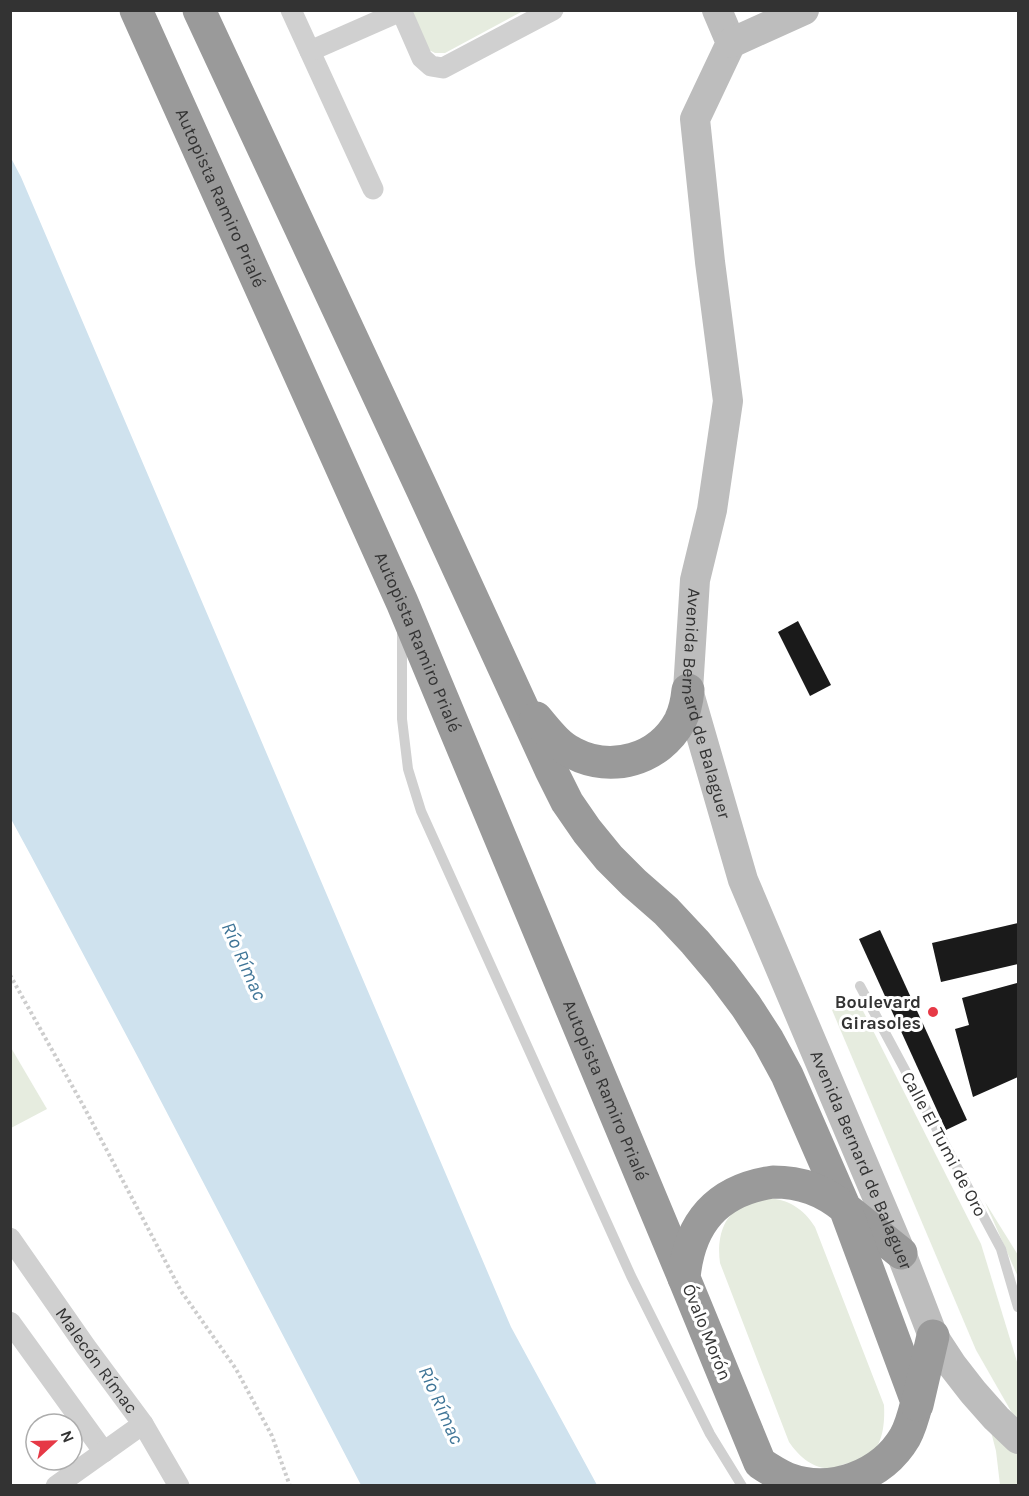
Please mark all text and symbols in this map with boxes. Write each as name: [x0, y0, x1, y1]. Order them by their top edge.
street label: Autopista Ramiro Prialé: [171, 105, 270, 291]
street label: Autopista Ramiro Prialé: [370, 548, 466, 735]
street label: Avenida Bernard de Balaguer: [677, 587, 736, 822]
water label: Río Rímac: [217, 918, 271, 1004]
place label: Boulevard Girasoles: [835, 991, 921, 1034]
street label: Autopista Ramiro Prialé: [558, 996, 653, 1184]
marker: Boulevard Girasoles: [926, 1005, 940, 1019]
street label: Avenida Bernard de Balaguer: [805, 1047, 917, 1273]
street label: Calle El Tumi de Oro: [896, 1068, 992, 1220]
street label: Óvalo Morón: [678, 1280, 737, 1383]
street label: Malecón Rímac: [51, 1303, 143, 1418]
water label: Río Rímac: [414, 1362, 468, 1448]
north arrow: [24, 1412, 84, 1472]
text: N: [56, 1428, 78, 1445]

